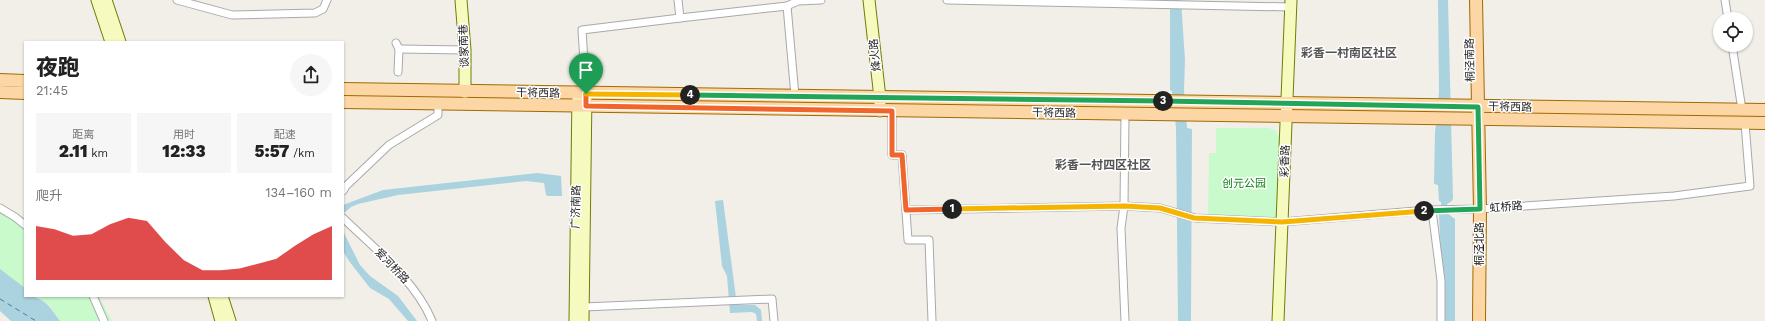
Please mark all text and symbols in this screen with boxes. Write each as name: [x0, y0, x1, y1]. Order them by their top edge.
map controls: [1713, 12, 1753, 52]
button: locate: [1713, 12, 1753, 52]
street label: 谈家南巷: [457, 24, 471, 68]
street label: 烽火路: [867, 38, 883, 72]
street label: 桐泾南路: [1463, 38, 1477, 82]
district label: 彩香一村南区社区: [1301, 46, 1397, 60]
pin: [569, 53, 603, 94]
button: share: [290, 54, 332, 96]
text: 夜跑: [36, 55, 80, 80]
icon: arrive: [575, 59, 597, 81]
text: 21:45: [36, 83, 68, 98]
pin: 4: [680, 85, 700, 105]
street label: 干将西路: [516, 86, 560, 100]
text: 4: [686, 88, 694, 101]
pin: 3: [1153, 91, 1173, 111]
text: 3: [1160, 94, 1166, 107]
street label: 干将西路: [1488, 100, 1532, 114]
street label: 干将西路: [1032, 106, 1076, 120]
text: 距离: [72, 128, 94, 141]
text: 用时: [173, 128, 195, 141]
text: 配速: [274, 128, 296, 141]
text: 2.11: [59, 141, 88, 161]
text: 12:33: [162, 141, 206, 161]
text: 5:57: [255, 141, 289, 161]
street label: 彩香路: [1278, 144, 1292, 178]
text: km: [88, 147, 108, 160]
text: /km: [289, 147, 315, 160]
district label: 彩香一村四区社区: [1055, 158, 1151, 172]
park label: 创元公园: [1222, 177, 1266, 190]
text: 134–160 m: [265, 185, 332, 200]
street label: 广济南路: [569, 185, 583, 229]
text: 爬升: [36, 188, 62, 203]
pin: 1: [942, 199, 962, 219]
street label: 虹桥路: [1489, 199, 1523, 215]
pin: 2: [1414, 201, 1434, 221]
text: 1: [950, 202, 954, 215]
text: 2: [1421, 204, 1427, 217]
street label: 桐泾北路: [1473, 222, 1486, 266]
street label: 爱河桥路: [372, 246, 412, 286]

